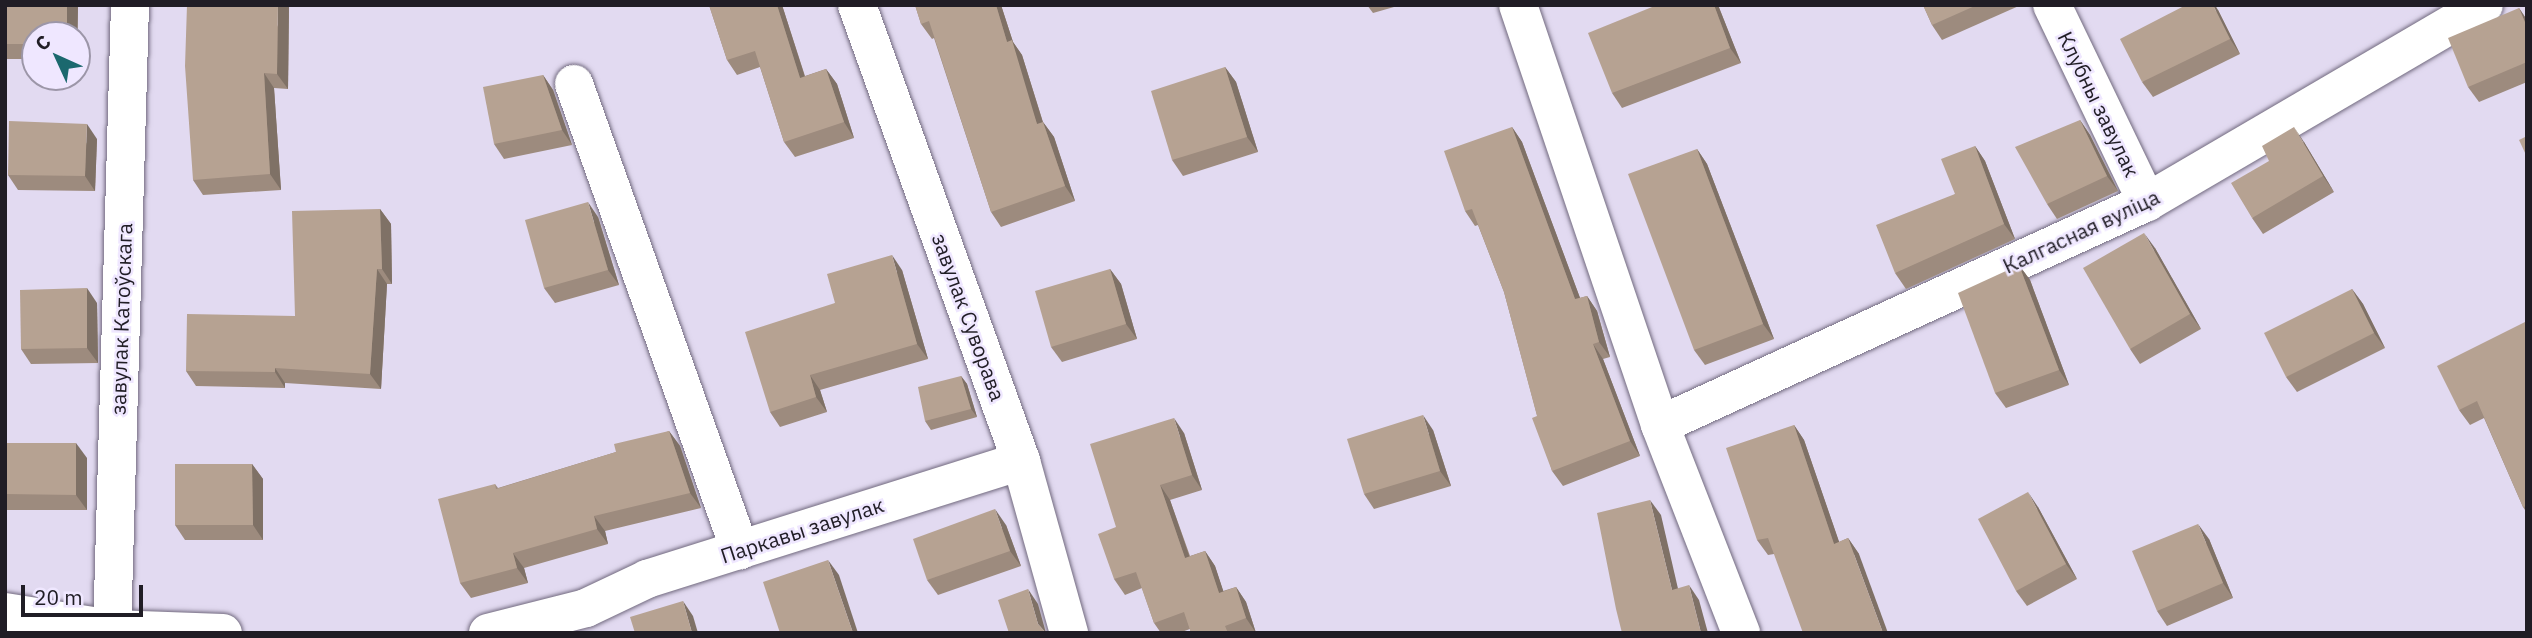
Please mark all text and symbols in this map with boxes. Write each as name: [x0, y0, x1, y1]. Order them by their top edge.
north arrow: [21, 21, 91, 91]
street label: Клубны завулак: [2053, 27, 2145, 181]
text: С: [30, 30, 55, 55]
street label: Калгасная вуліца: [1999, 184, 2163, 278]
street label: завулак Катоўскага: [105, 223, 137, 415]
street label: завулак Суворава: [927, 230, 1011, 404]
street label: Паркавы завулак: [717, 492, 887, 568]
scale bar: [24, 572, 147, 616]
text: 20 m: [34, 583, 83, 611]

